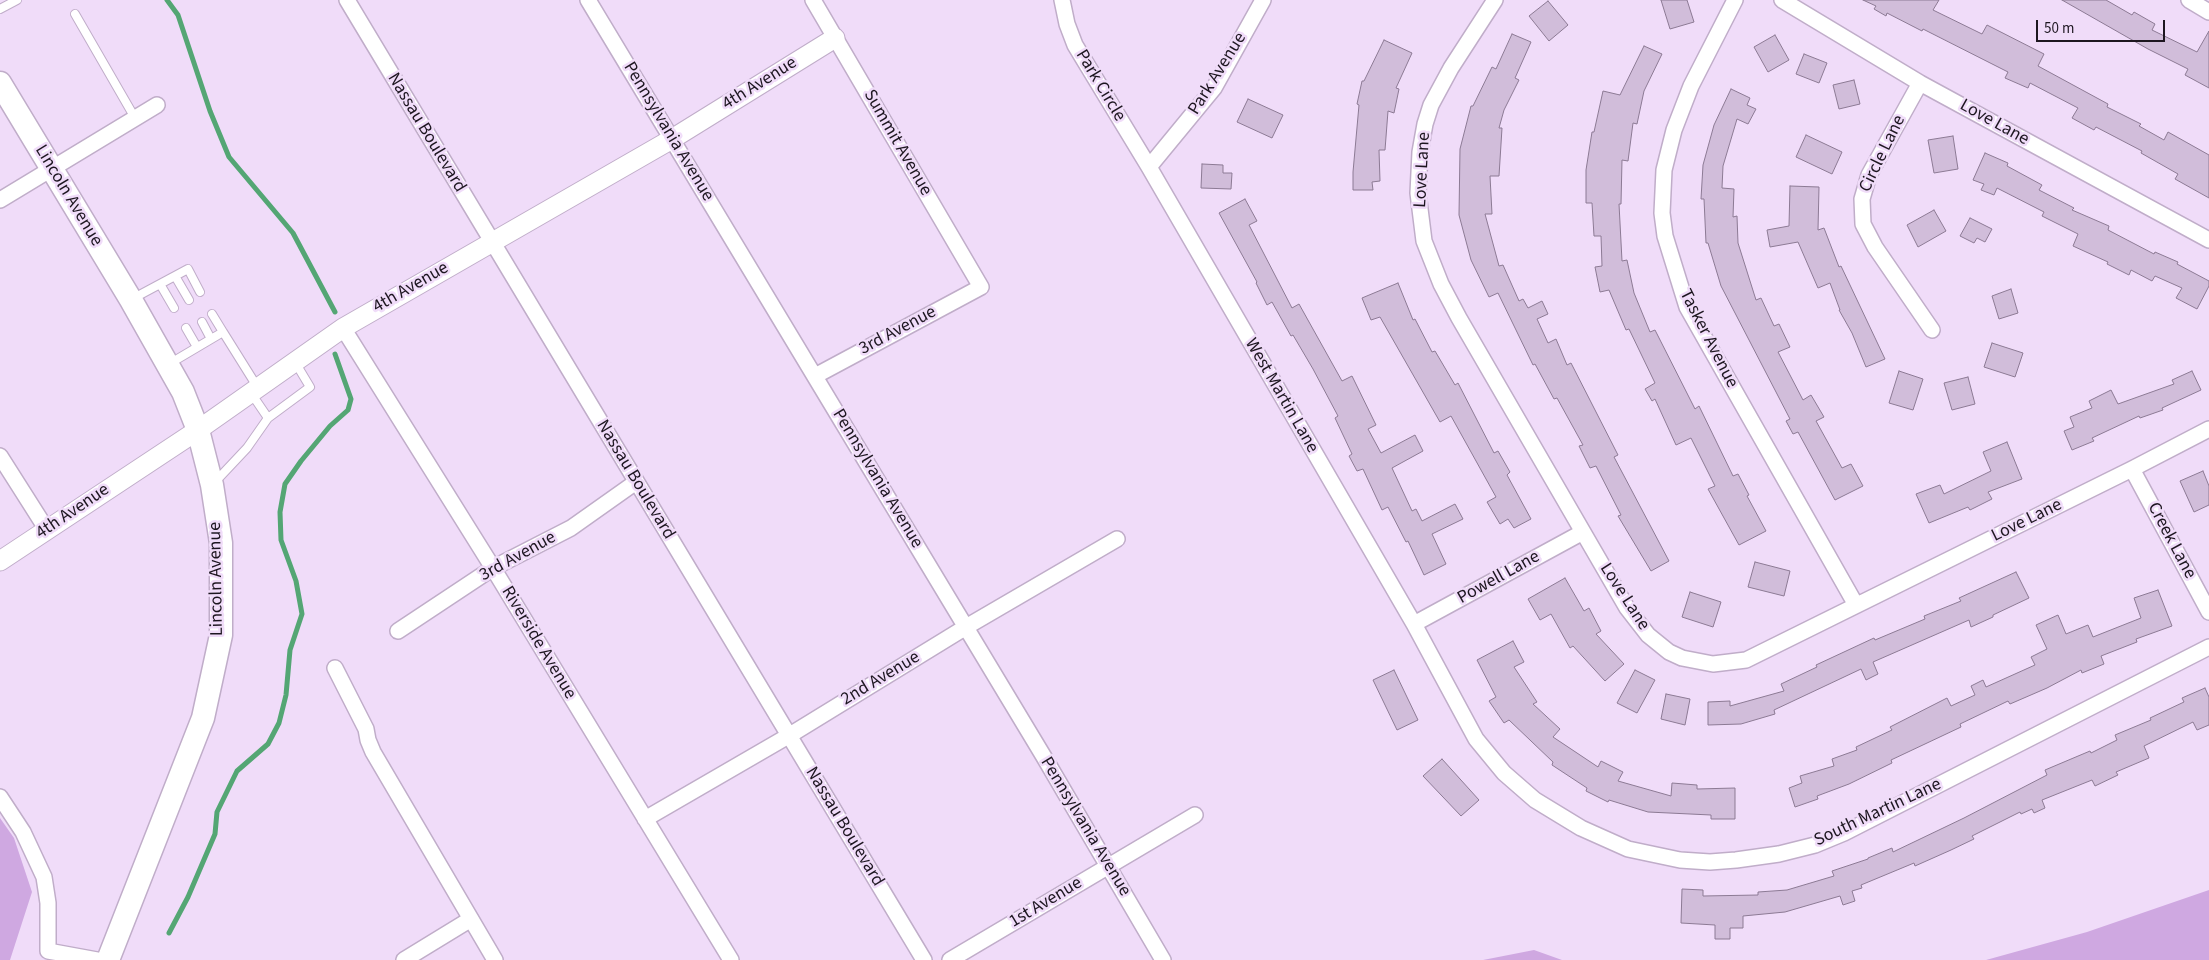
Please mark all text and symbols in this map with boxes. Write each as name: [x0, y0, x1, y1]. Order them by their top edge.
scale bar: [2039, 10, 2168, 42]
text: 50 m: [2044, 18, 2074, 39]
street label: Park Avenue: [1184, 29, 1252, 119]
street label: Park Circle: [1070, 46, 1130, 126]
street label: 4th Avenue: [719, 53, 801, 115]
street label: Pennsylvania Avenue: [618, 59, 718, 205]
street label: Nassau Boulevard: [382, 70, 470, 196]
street label: Summit Avenue: [858, 86, 936, 200]
street label: Love Lane: [1956, 95, 2032, 151]
street label: Circle Lane: [1855, 112, 1911, 196]
street label: Love Lane: [1410, 132, 1436, 208]
street label: Lincoln Avenue: [29, 142, 107, 250]
street label: 4th Avenue: [369, 258, 453, 318]
street label: Tasker Avenue: [1674, 286, 1742, 392]
street label: 3rd Avenue: [856, 302, 940, 360]
street label: West Martin Lane: [1239, 335, 1323, 457]
street label: Pennsylvania Avenue: [827, 406, 927, 552]
street label: Nassau Boulevard: [591, 417, 679, 543]
street label: 4th Avenue: [32, 480, 114, 544]
street label: Love Lane: [1988, 495, 2066, 547]
street label: Creek Lane: [2142, 499, 2200, 583]
street label: Lincoln Avenue: [205, 522, 229, 636]
street label: 3rd Avenue: [476, 527, 560, 587]
street label: Powell Lane: [1454, 547, 1544, 609]
street label: Love Lane: [1594, 559, 1654, 635]
street label: Riverside Avenue: [496, 583, 580, 703]
street label: 2nd Avenue: [838, 647, 924, 711]
street label: Pennsylvania Avenue: [1035, 754, 1135, 900]
street label: Nassau Boulevard: [800, 764, 888, 890]
street label: South Martin Lane: [1811, 774, 1945, 852]
street label: 1st Avenue: [1006, 873, 1086, 933]

